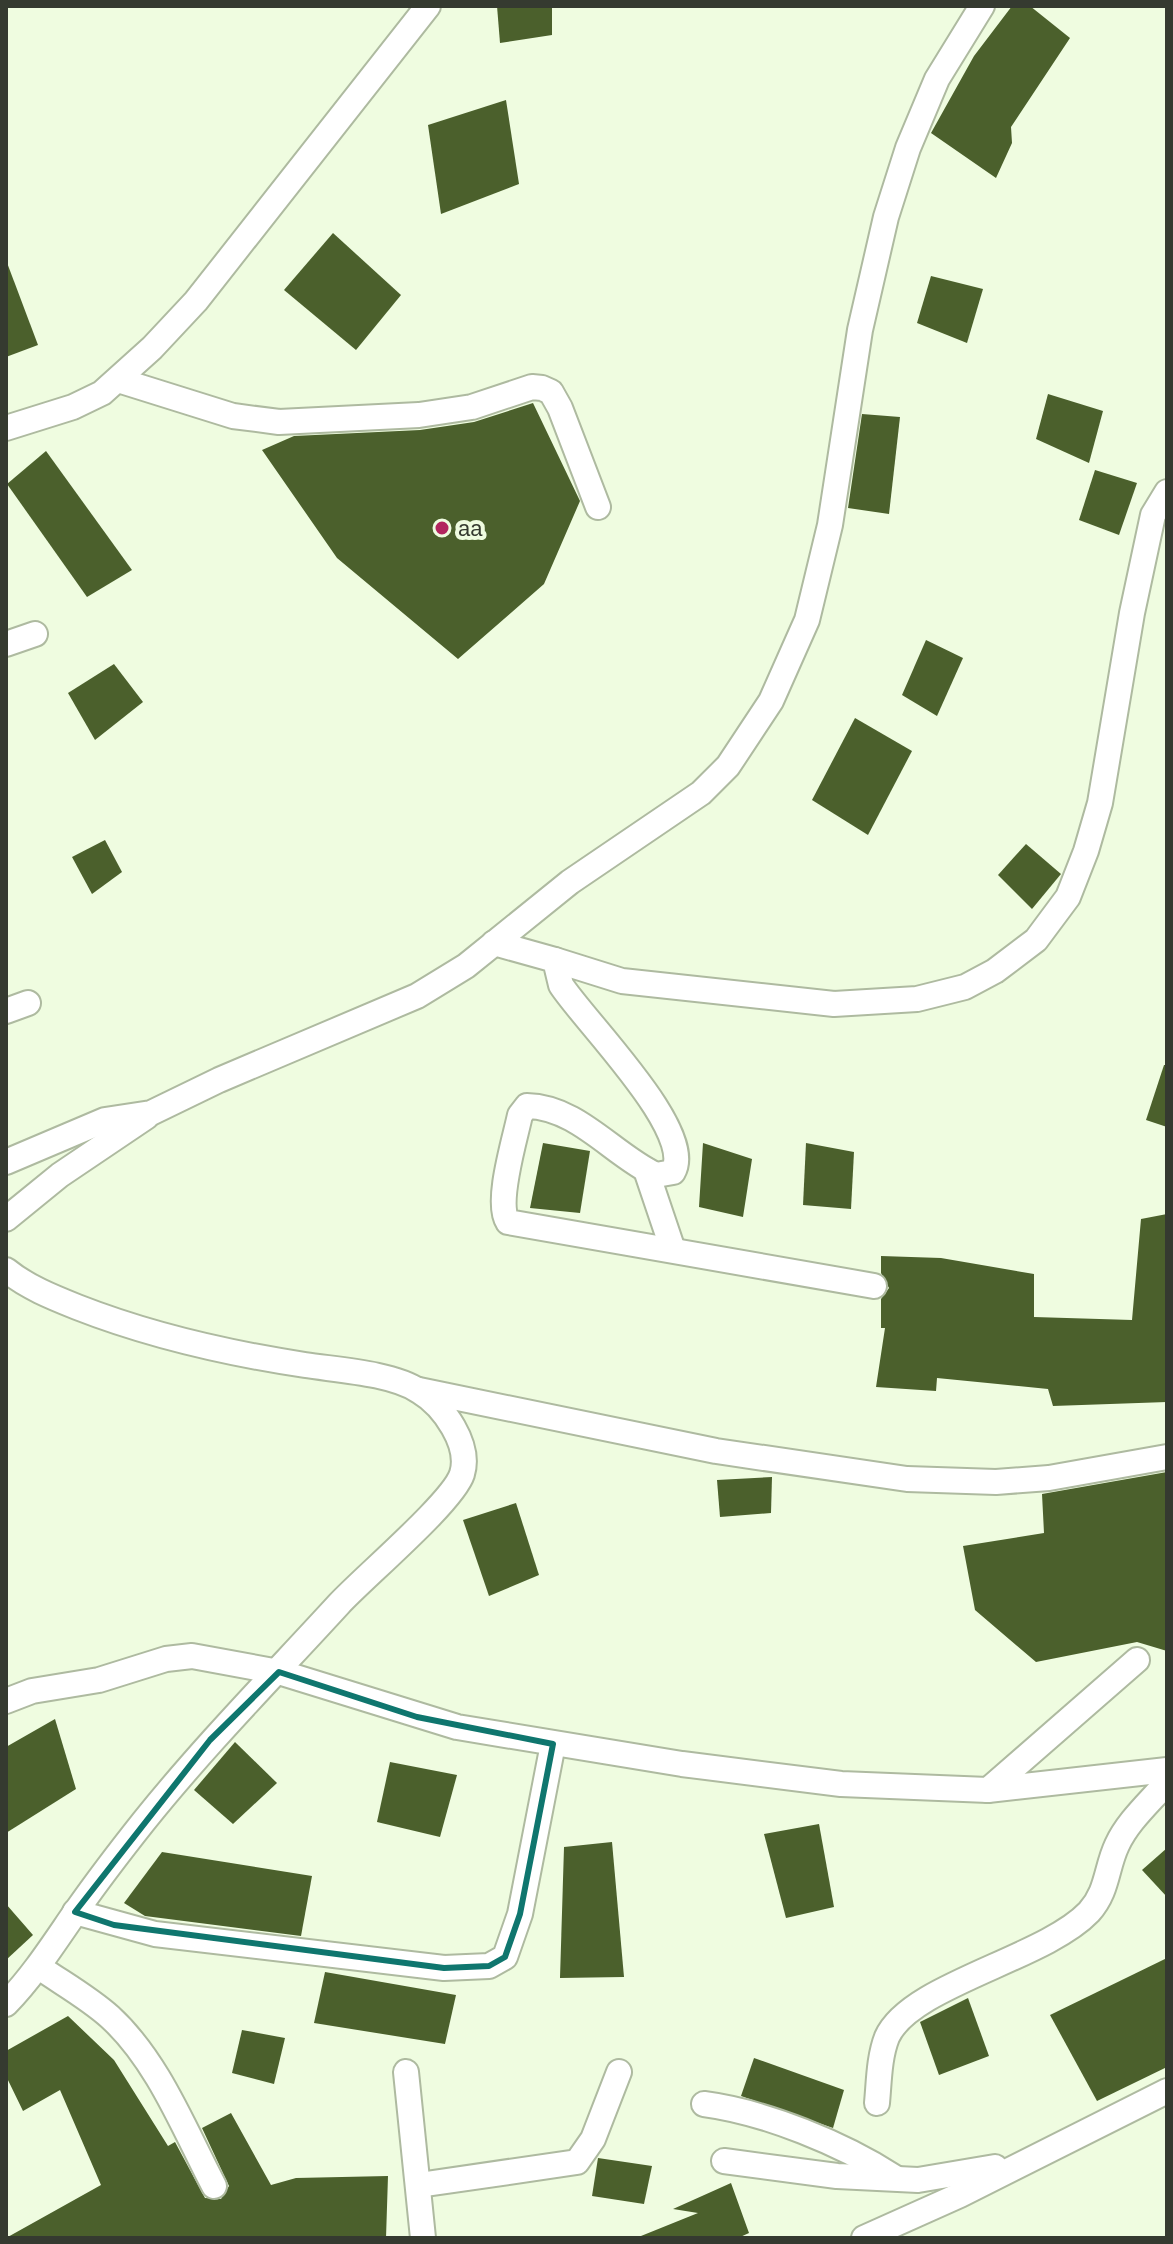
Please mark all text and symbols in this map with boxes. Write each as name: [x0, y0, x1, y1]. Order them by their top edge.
place label: aa: [458, 516, 483, 541]
marker: aa: [433, 519, 451, 537]

